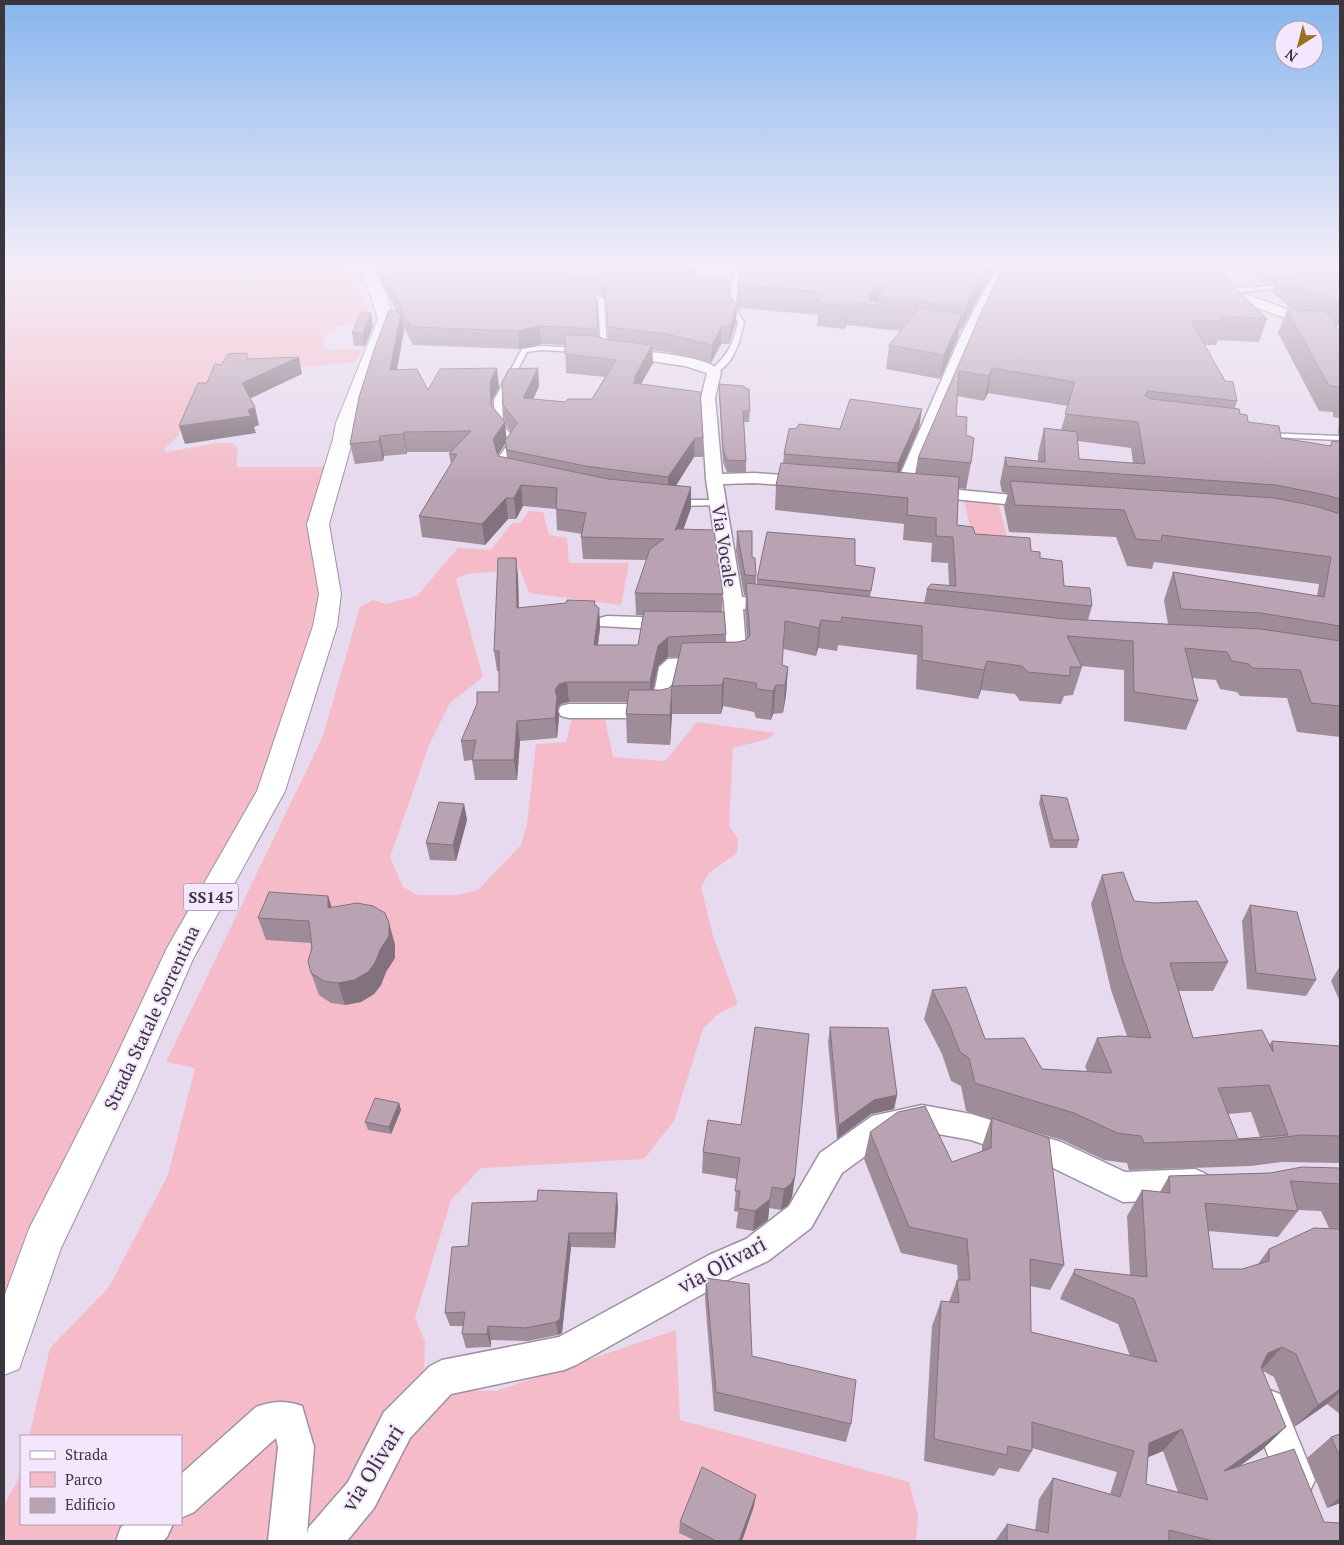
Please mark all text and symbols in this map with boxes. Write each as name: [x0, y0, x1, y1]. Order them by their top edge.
north arrow: [1274, 20, 1324, 70]
text: N: [1281, 45, 1301, 67]
street label: Via Vocale: [707, 503, 743, 589]
road number: SS145: [184, 884, 238, 910]
street label: Strada Statale Sorrentina: [98, 921, 204, 1114]
street label: via Olivari: [671, 1229, 771, 1300]
street label: via Olivari: [334, 1419, 410, 1517]
legend: [20, 1435, 182, 1525]
text: Strada: [65, 1444, 108, 1464]
text: Parco: [65, 1469, 102, 1489]
text: Edificio: [65, 1494, 115, 1514]

